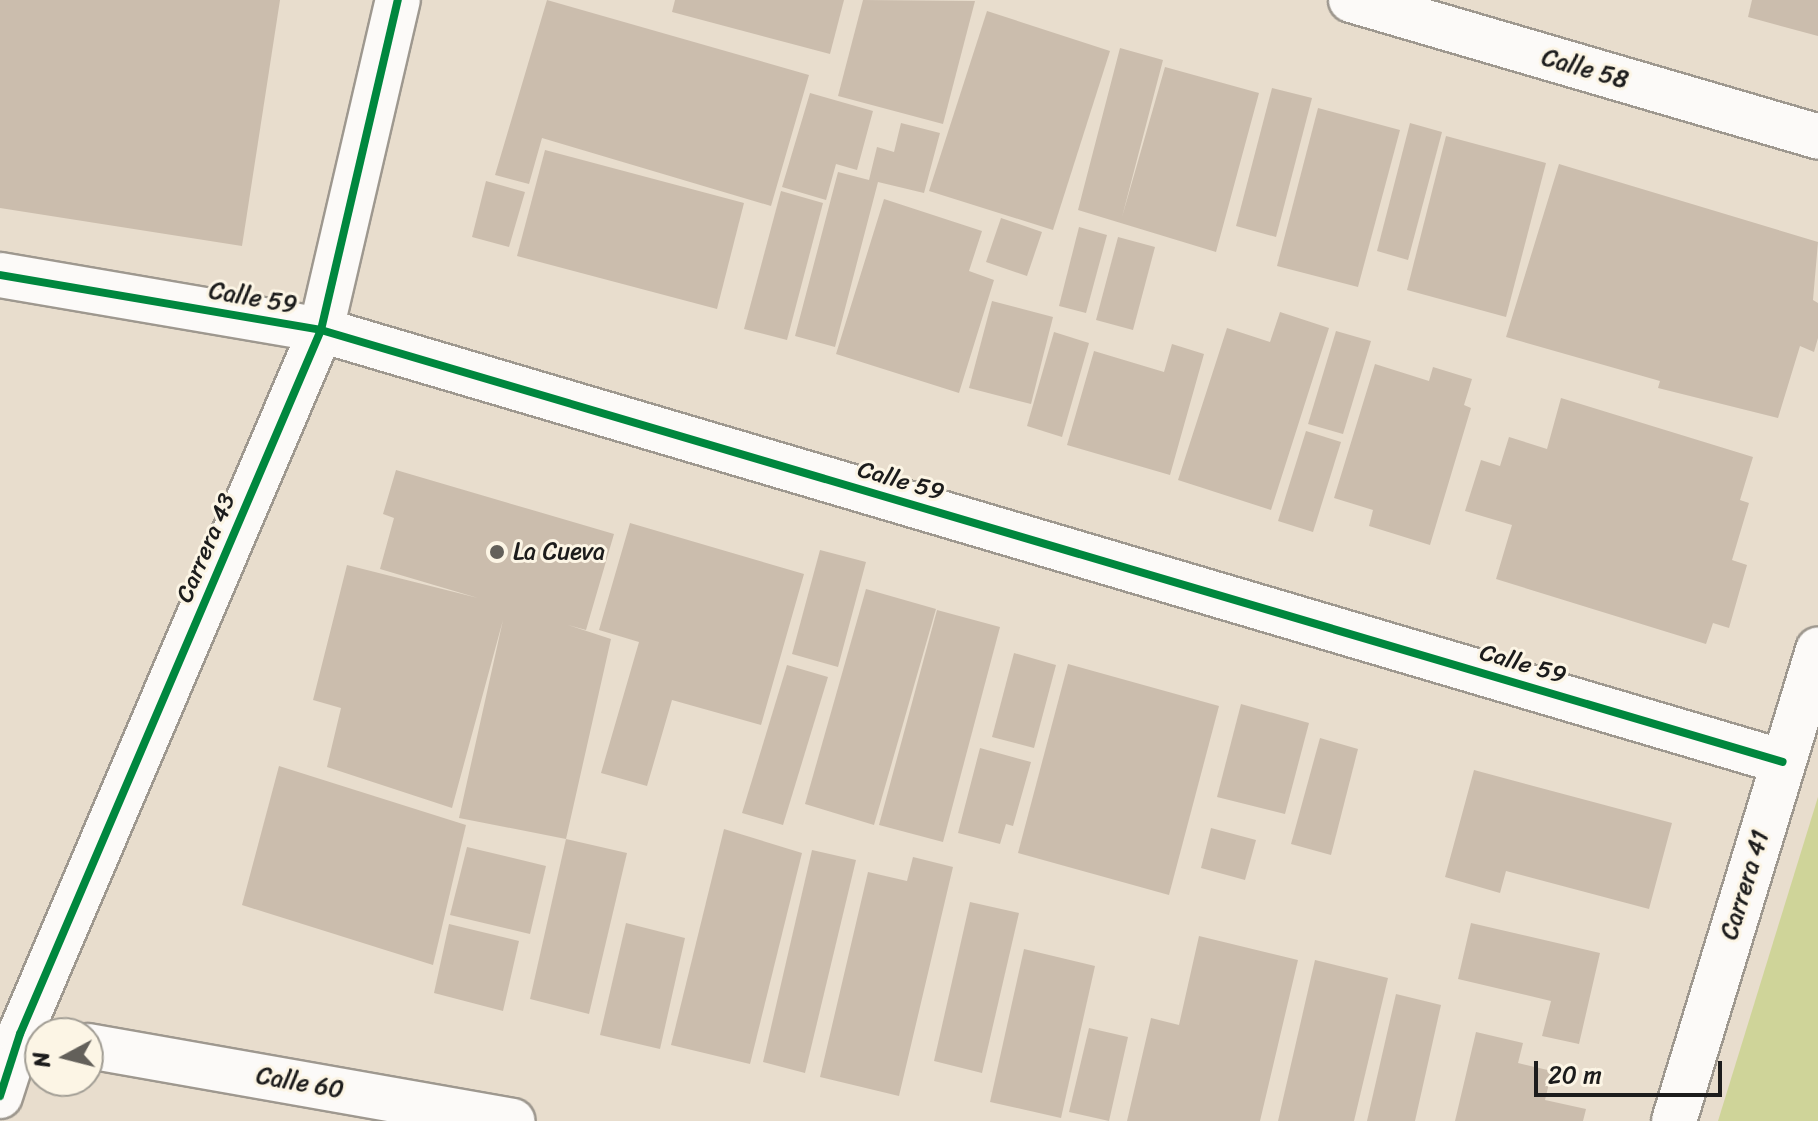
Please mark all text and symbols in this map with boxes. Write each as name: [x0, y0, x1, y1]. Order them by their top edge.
street label: Calle 58: [1539, 43, 1631, 95]
street label: Calle 59: [207, 276, 299, 320]
street label: Calle 59: [854, 455, 948, 507]
street label: Carrera 43: [170, 489, 242, 607]
place label: La Cueva: [513, 538, 606, 566]
marker: La Cueva: [488, 543, 506, 561]
street label: Calle 59: [1476, 638, 1570, 690]
street label: Carrera 41: [1715, 827, 1775, 943]
north arrow: [24, 1017, 104, 1097]
scale bar: [1538, 1045, 1726, 1095]
text: N: [21, 1050, 62, 1070]
text: 20 m: [1548, 1054, 1602, 1096]
street label: Calle 60: [254, 1061, 346, 1105]

